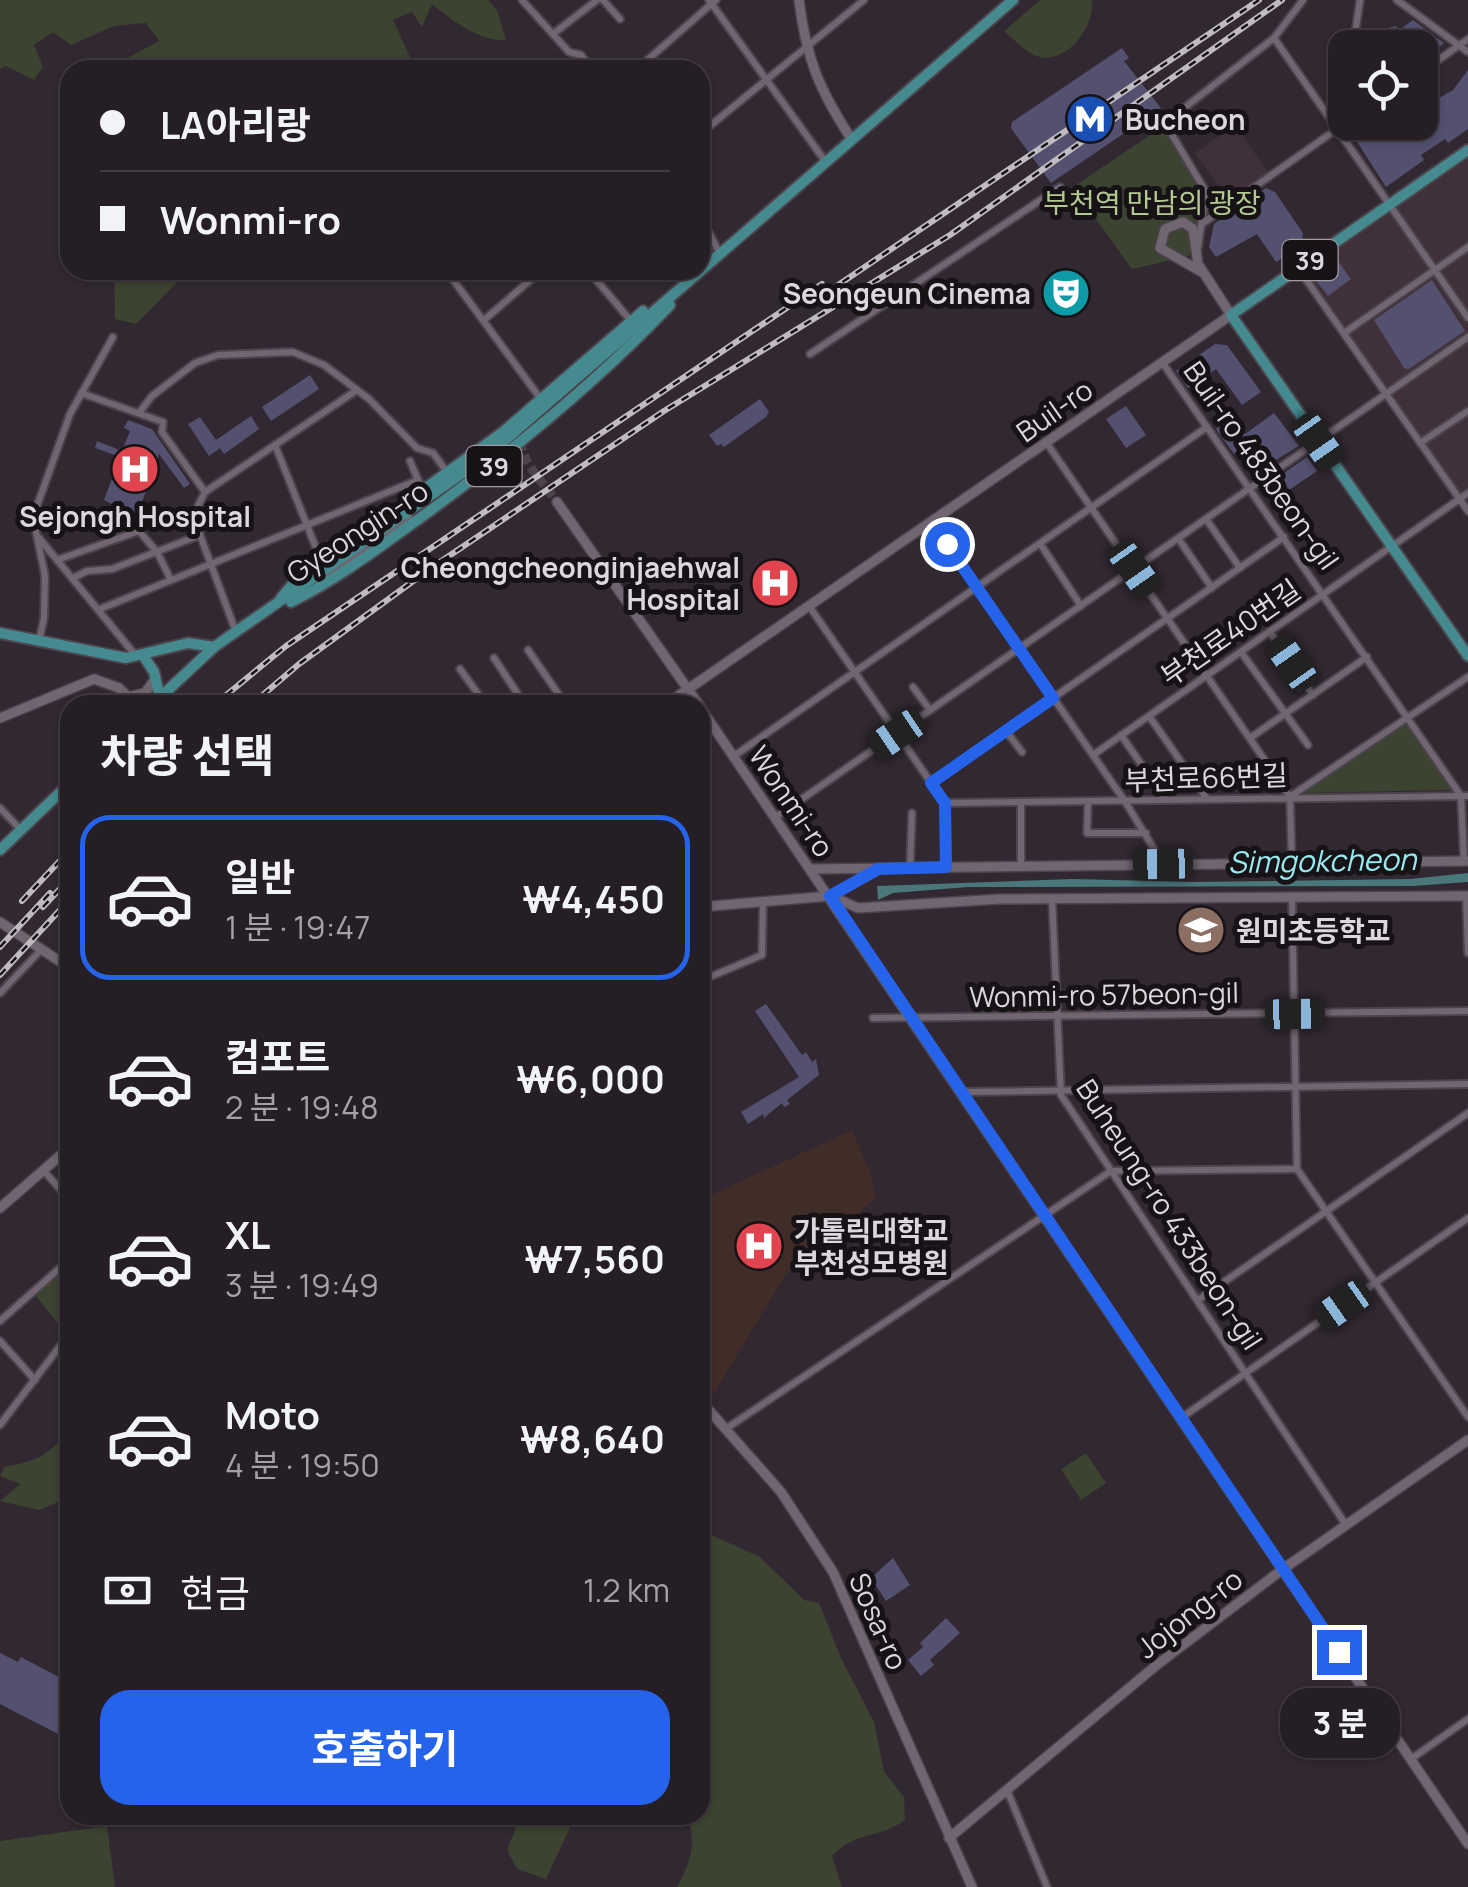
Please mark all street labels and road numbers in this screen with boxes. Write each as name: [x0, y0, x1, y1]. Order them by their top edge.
road number: 39: [1282, 240, 1338, 280]
street label: Buil-ro 483beon-gil: [1176, 353, 1348, 577]
street label: Buil-ro: [1008, 370, 1100, 450]
road number: 39: [466, 446, 522, 486]
street label: Gyeongin-ro: [279, 471, 435, 591]
street label: 부천로40번길: [1153, 570, 1307, 694]
street label: Wonmi-ro: [741, 738, 843, 864]
street label: 부천로66번길: [1124, 755, 1288, 799]
street label: Wonmi-ro 57beon-gil: [969, 973, 1239, 1015]
street label: Buheung-ro 433beon-gil: [1068, 1071, 1272, 1357]
street label: Jojong-ro: [1128, 1560, 1250, 1666]
street label: Sosa-ro: [841, 1567, 917, 1675]

